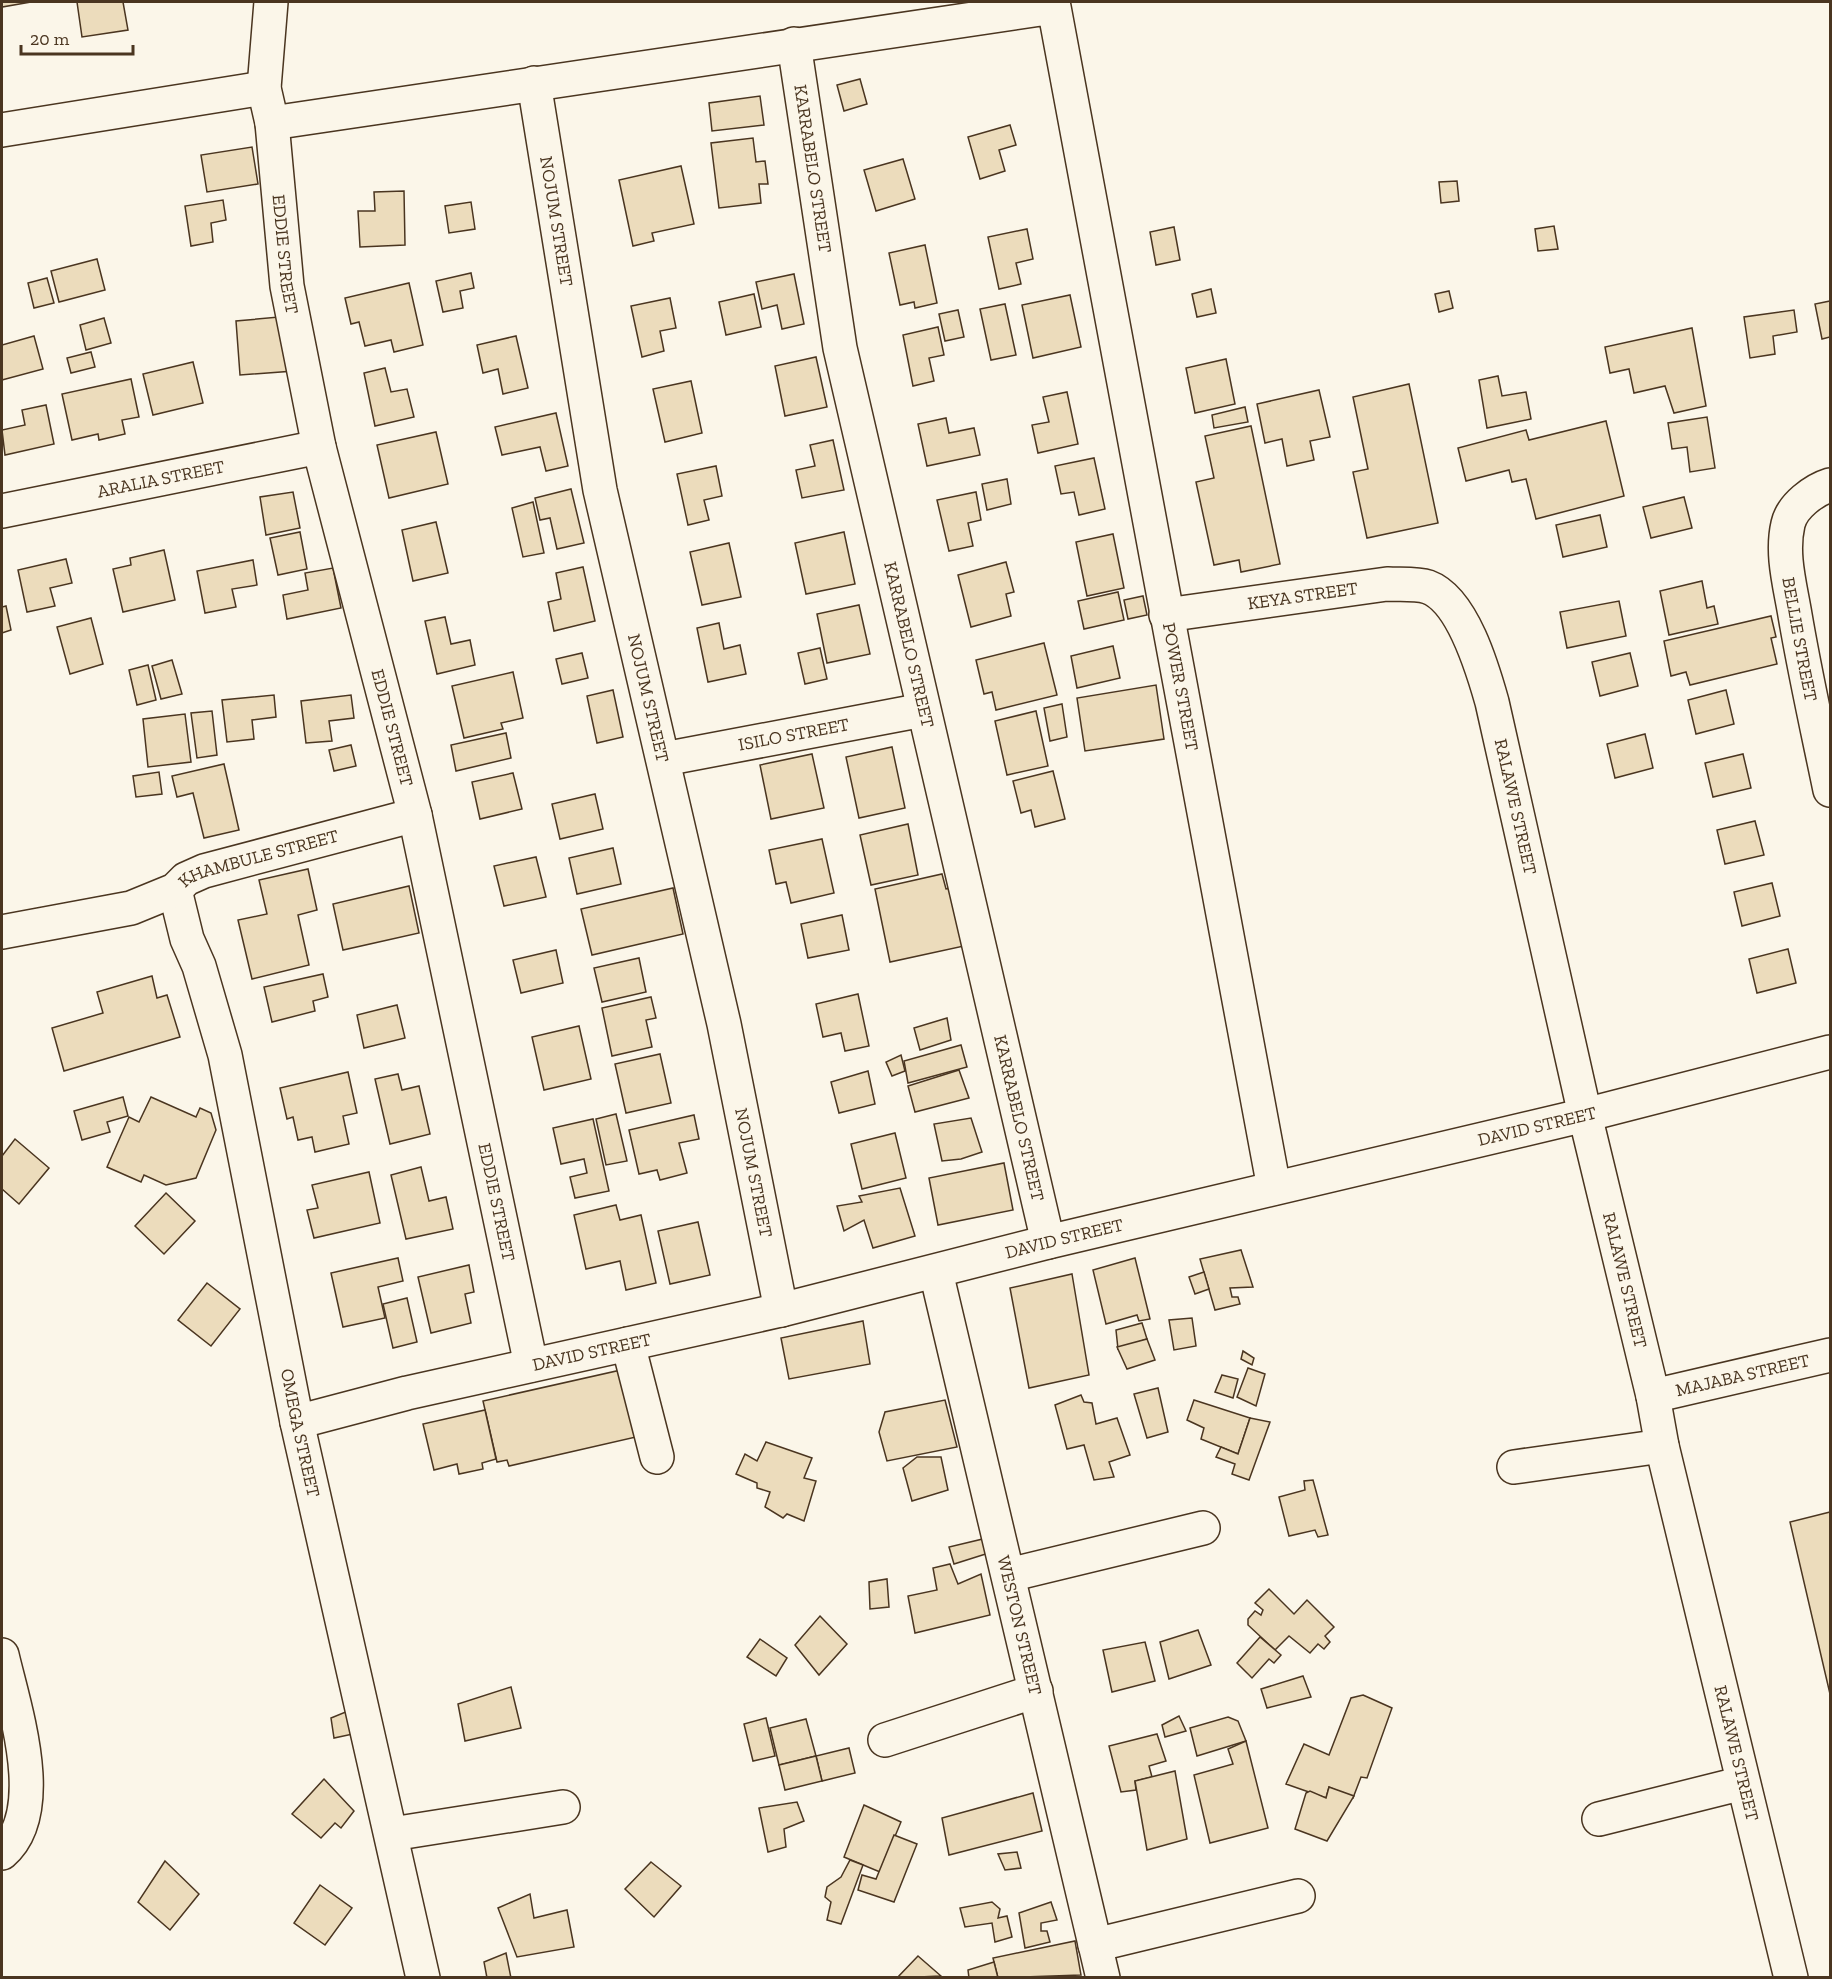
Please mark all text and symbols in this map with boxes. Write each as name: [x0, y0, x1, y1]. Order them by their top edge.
scale bar: [21, 18, 134, 56]
text: 20 m: [30, 28, 70, 50]
street label: KARRABELO STREET: [789, 83, 836, 254]
street label: NOJUM STREET: [535, 155, 578, 288]
street label: EDDIE STREET: [268, 193, 303, 316]
street label: ARALIA STREET: [95, 455, 226, 503]
street label: KARRABELO STREET: [879, 559, 939, 730]
street label: BELLIE STREET: [1777, 575, 1822, 703]
street label: KEYA STREET: [1246, 577, 1359, 614]
street label: POWER STREET: [1158, 621, 1203, 753]
street label: NOJUM STREET: [623, 632, 674, 765]
street label: EDDIE STREET: [366, 667, 418, 789]
street label: ISILO STREET: [736, 713, 851, 756]
street label: RALAWE STREET: [1490, 736, 1542, 877]
street label: KHAMBULE STREET: [173, 825, 341, 892]
street label: KARRABELO STREET: [989, 1033, 1049, 1203]
street label: DAVID STREET: [1476, 1102, 1599, 1151]
street label: NOJUM STREET: [730, 1106, 777, 1239]
street label: EDDIE STREET: [473, 1141, 520, 1263]
street label: RALAWE STREET: [1598, 1210, 1652, 1350]
street label: DAVID STREET: [1003, 1214, 1126, 1264]
street label: DAVID STREET: [530, 1328, 653, 1376]
street label: MAJABA STREET: [1674, 1349, 1812, 1401]
street label: OMEGA STREET: [276, 1367, 325, 1499]
street label: WESTON STREET: [992, 1553, 1047, 1697]
street label: RALAWE STREET: [1709, 1683, 1764, 1823]

